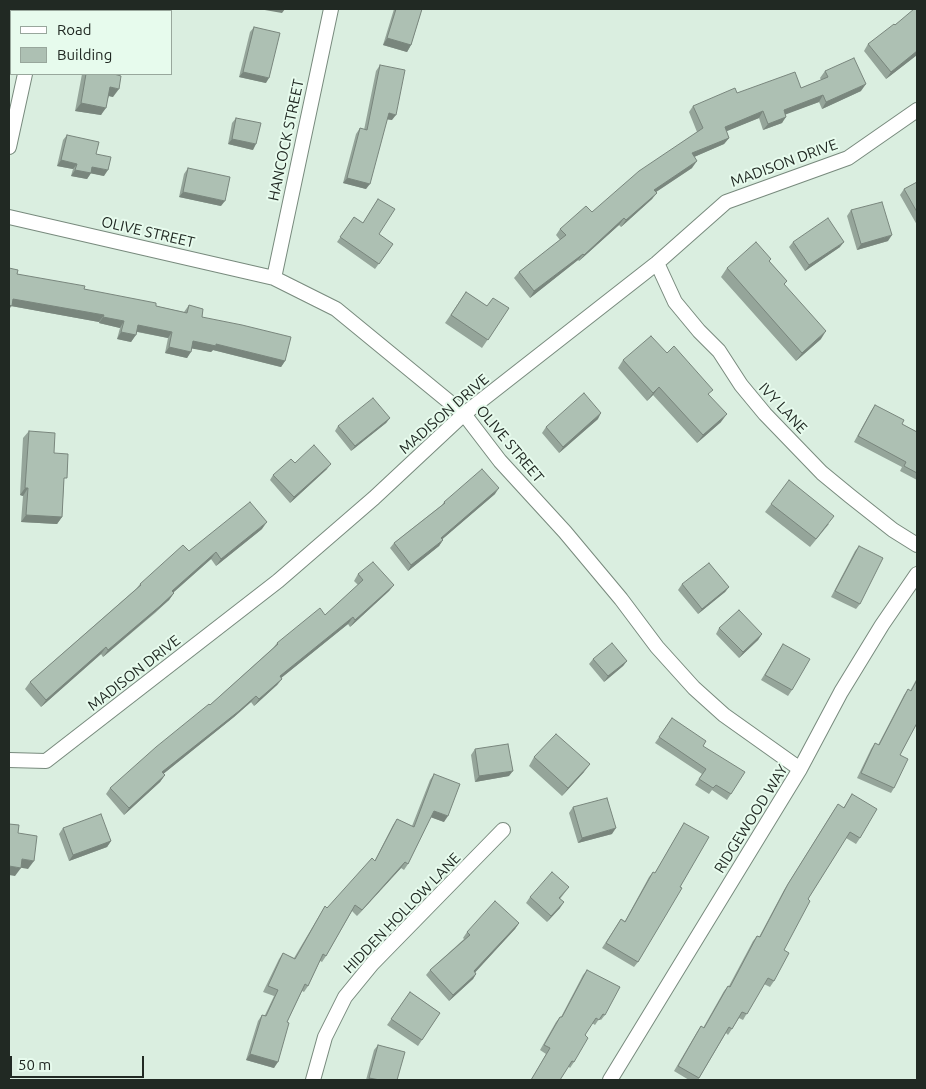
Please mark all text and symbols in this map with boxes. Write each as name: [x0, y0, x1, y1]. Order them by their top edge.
legend: [10, 10, 172, 75]
text: Road: [57, 21, 92, 38]
text: Building: [57, 46, 112, 63]
street label: HANCOCK STREET: [264, 77, 308, 203]
street label: MADISON DRIVE: [728, 135, 840, 191]
street label: OLIVE STREET: [100, 213, 196, 251]
street label: MADISON DRIVE: [396, 370, 492, 458]
street label: IVY LANE: [755, 379, 811, 437]
street label: OLIVE STREET: [473, 402, 547, 486]
street label: MADISON DRIVE: [84, 631, 184, 715]
street label: RIDGEWOOD WAY: [710, 761, 792, 877]
street label: HIDDEN HOLLOW LANE: [340, 849, 464, 977]
scale bar: [12, 1046, 146, 1078]
text: 50 m: [18, 1056, 51, 1073]

